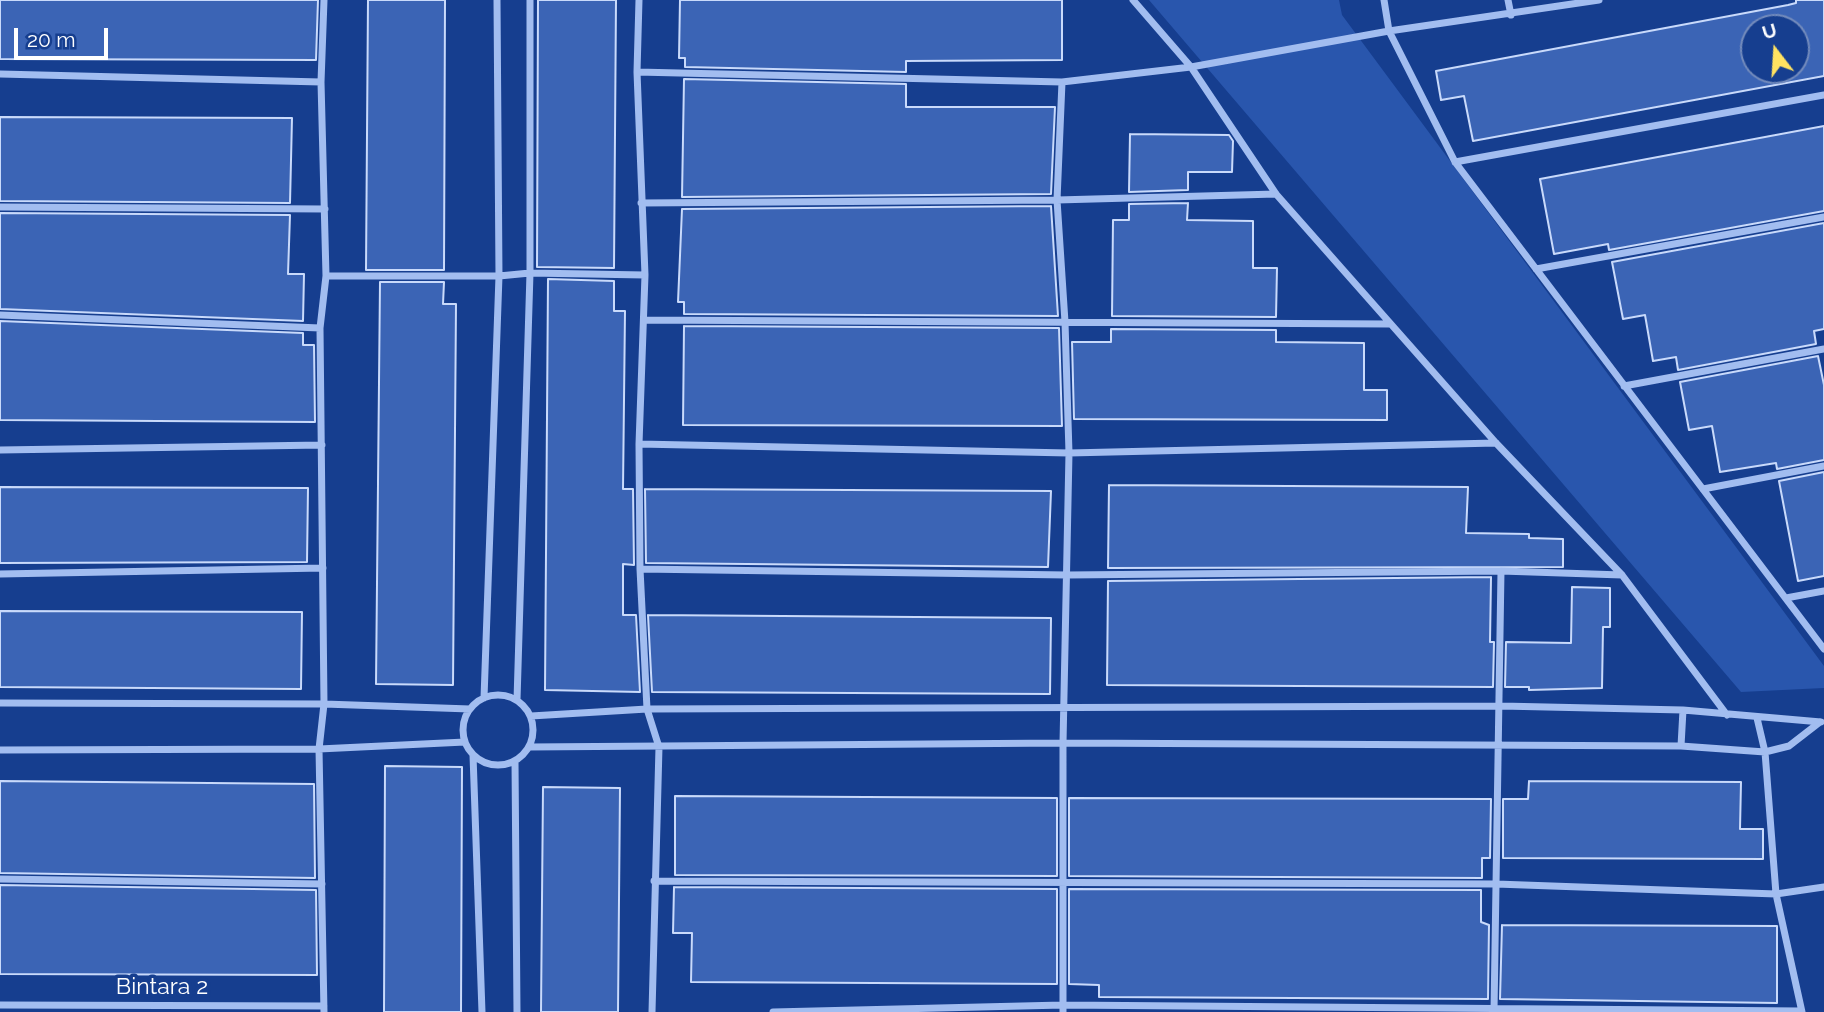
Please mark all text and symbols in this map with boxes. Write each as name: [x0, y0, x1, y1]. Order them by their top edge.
scale bar: [18, 14, 112, 58]
north arrow: [1740, 14, 1810, 84]
text: U: [1759, 18, 1779, 43]
text: 20 m: [27, 27, 75, 52]
street label: Bintara 2: [116, 973, 208, 1001]

